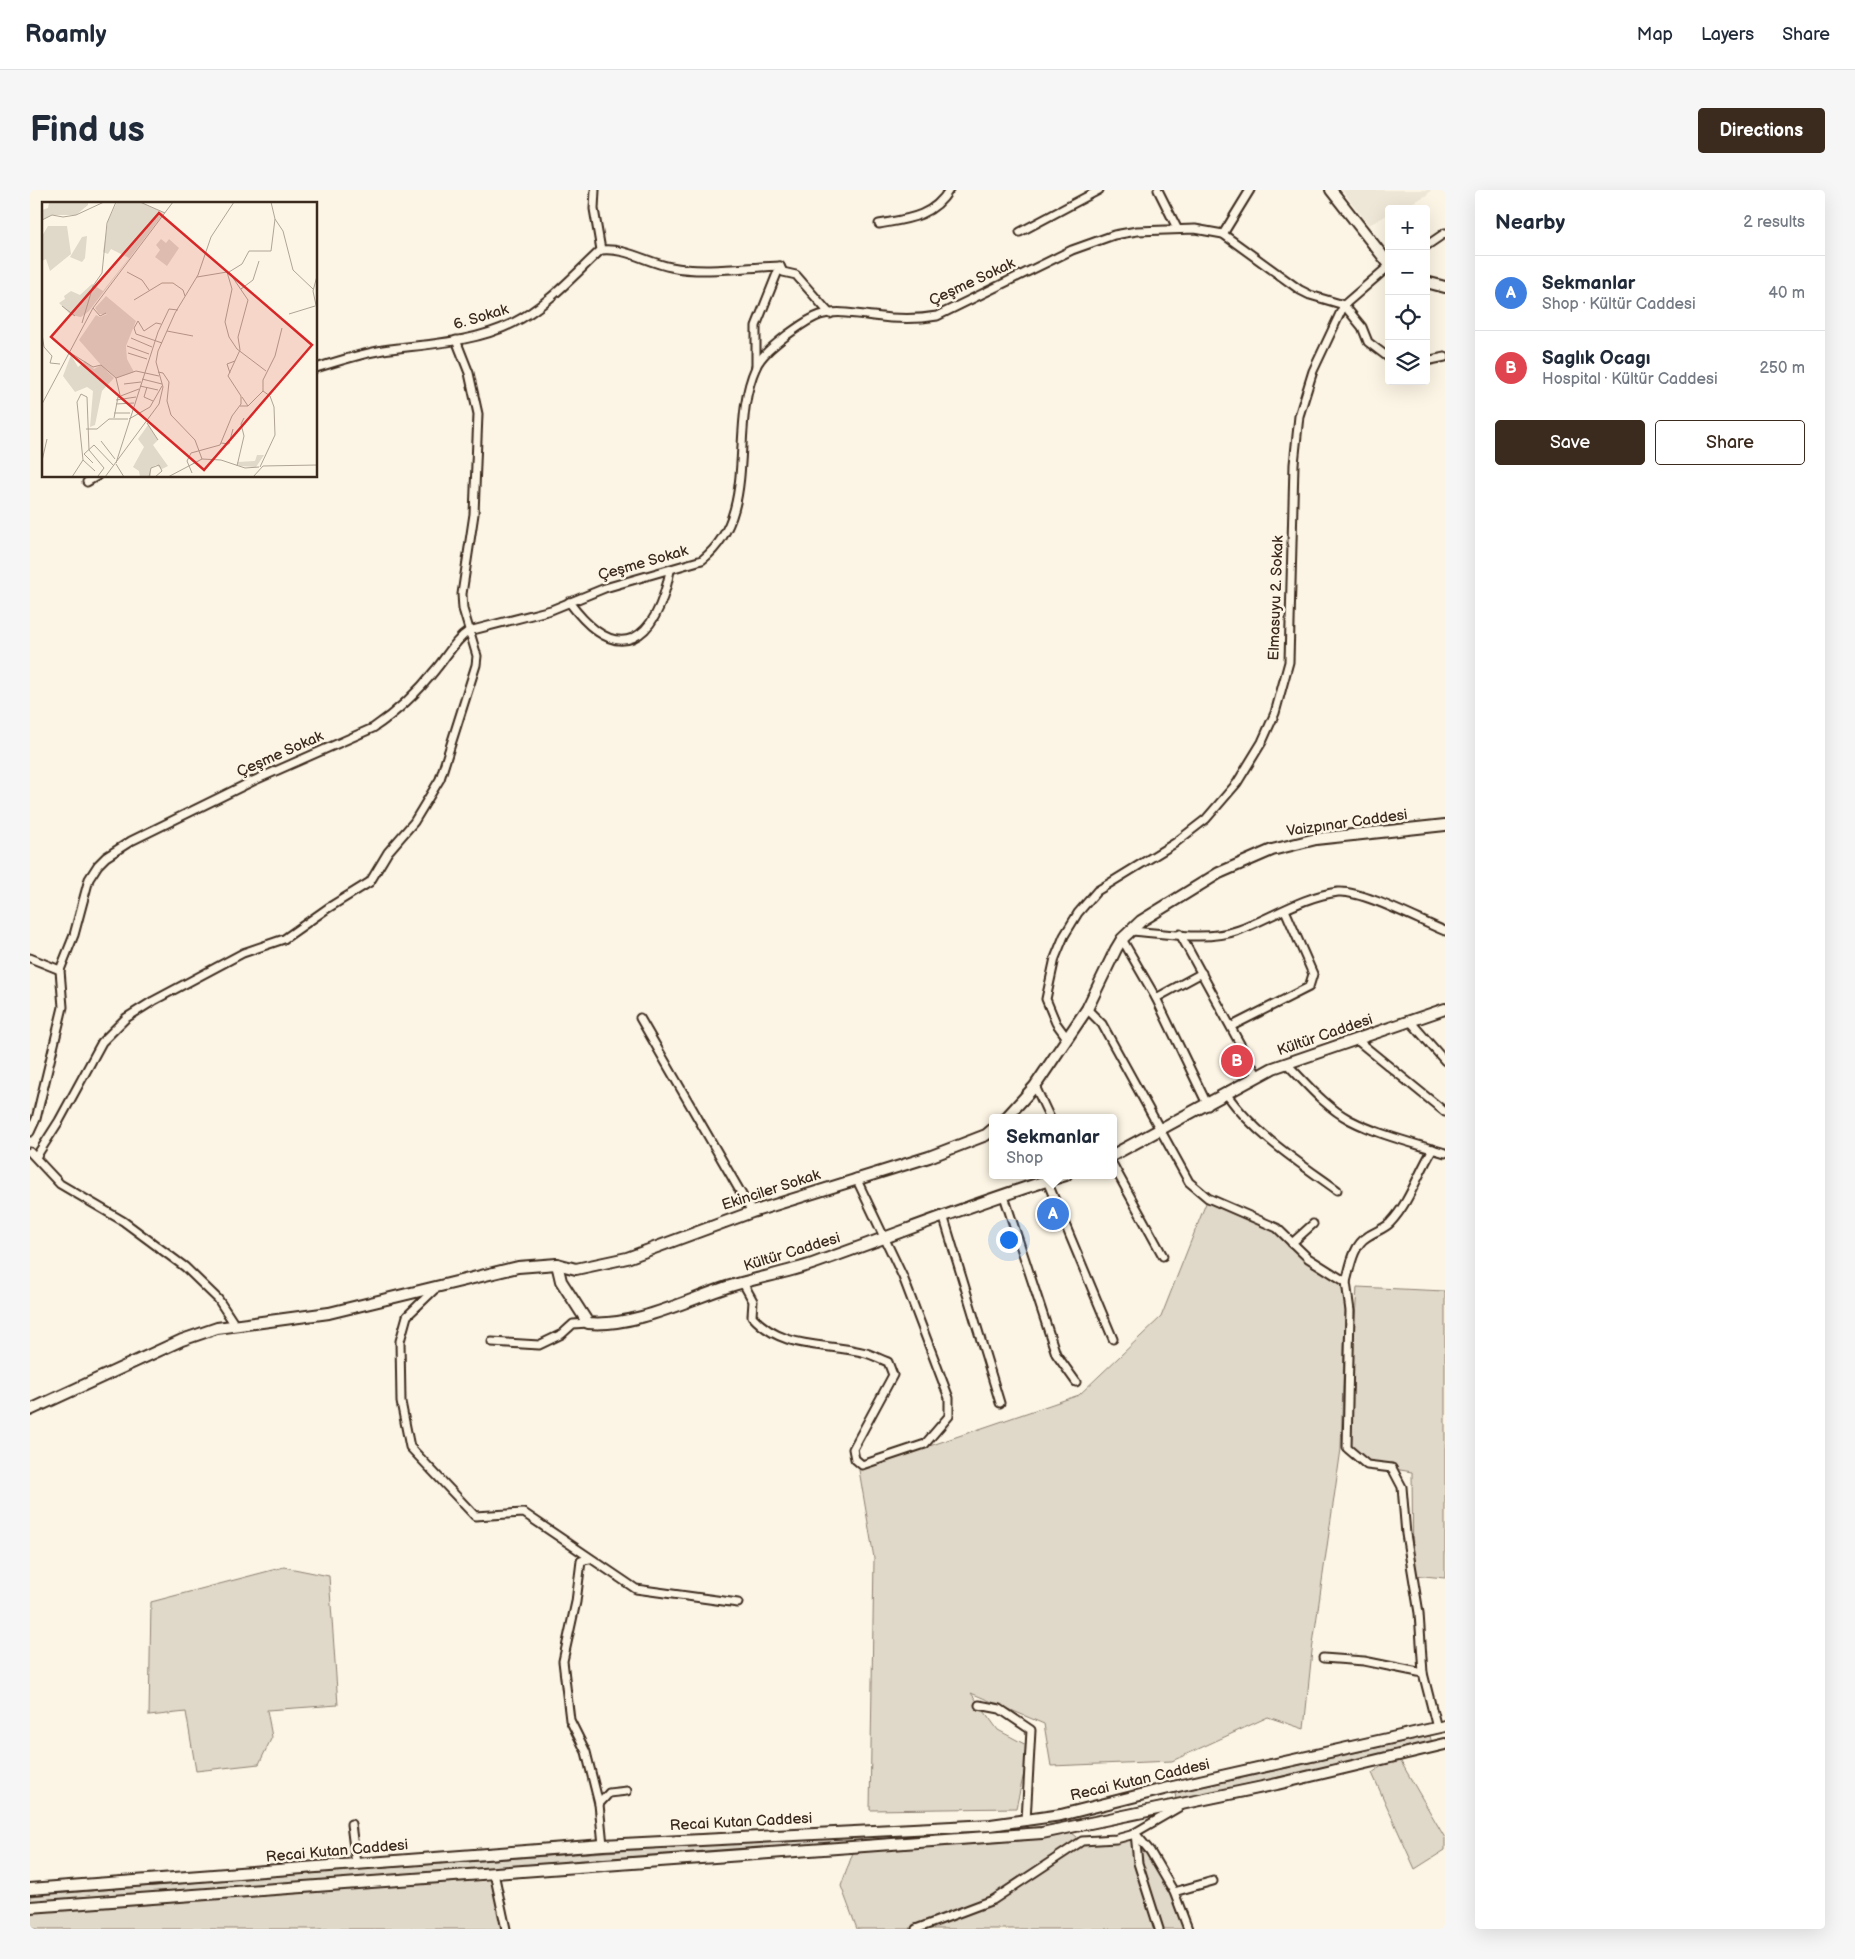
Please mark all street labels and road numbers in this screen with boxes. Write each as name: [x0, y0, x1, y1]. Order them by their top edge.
street label: Çeşme Sokak: [926, 254, 1019, 310]
street label: 6. Sokak: [451, 299, 511, 334]
street label: Elmasuyu 2. Sokak: [1264, 534, 1288, 661]
street label: Çeşme Sokak: [596, 541, 691, 585]
street label: Çeşme Sokak: [234, 726, 327, 782]
street label: Vaizpınar Caddesi: [1285, 805, 1409, 841]
street label: Kültür Caddesi: [1275, 1010, 1375, 1060]
street label: Ekinciler Sokak: [719, 1165, 823, 1215]
street label: Kültür Caddesi: [742, 1228, 842, 1276]
street label: Recai Kutan Caddesi: [1068, 1755, 1212, 1805]
street label: Recai Kutan Caddesi: [669, 1809, 813, 1835]
street label: Recai Kutan Caddesi: [265, 1835, 409, 1867]

